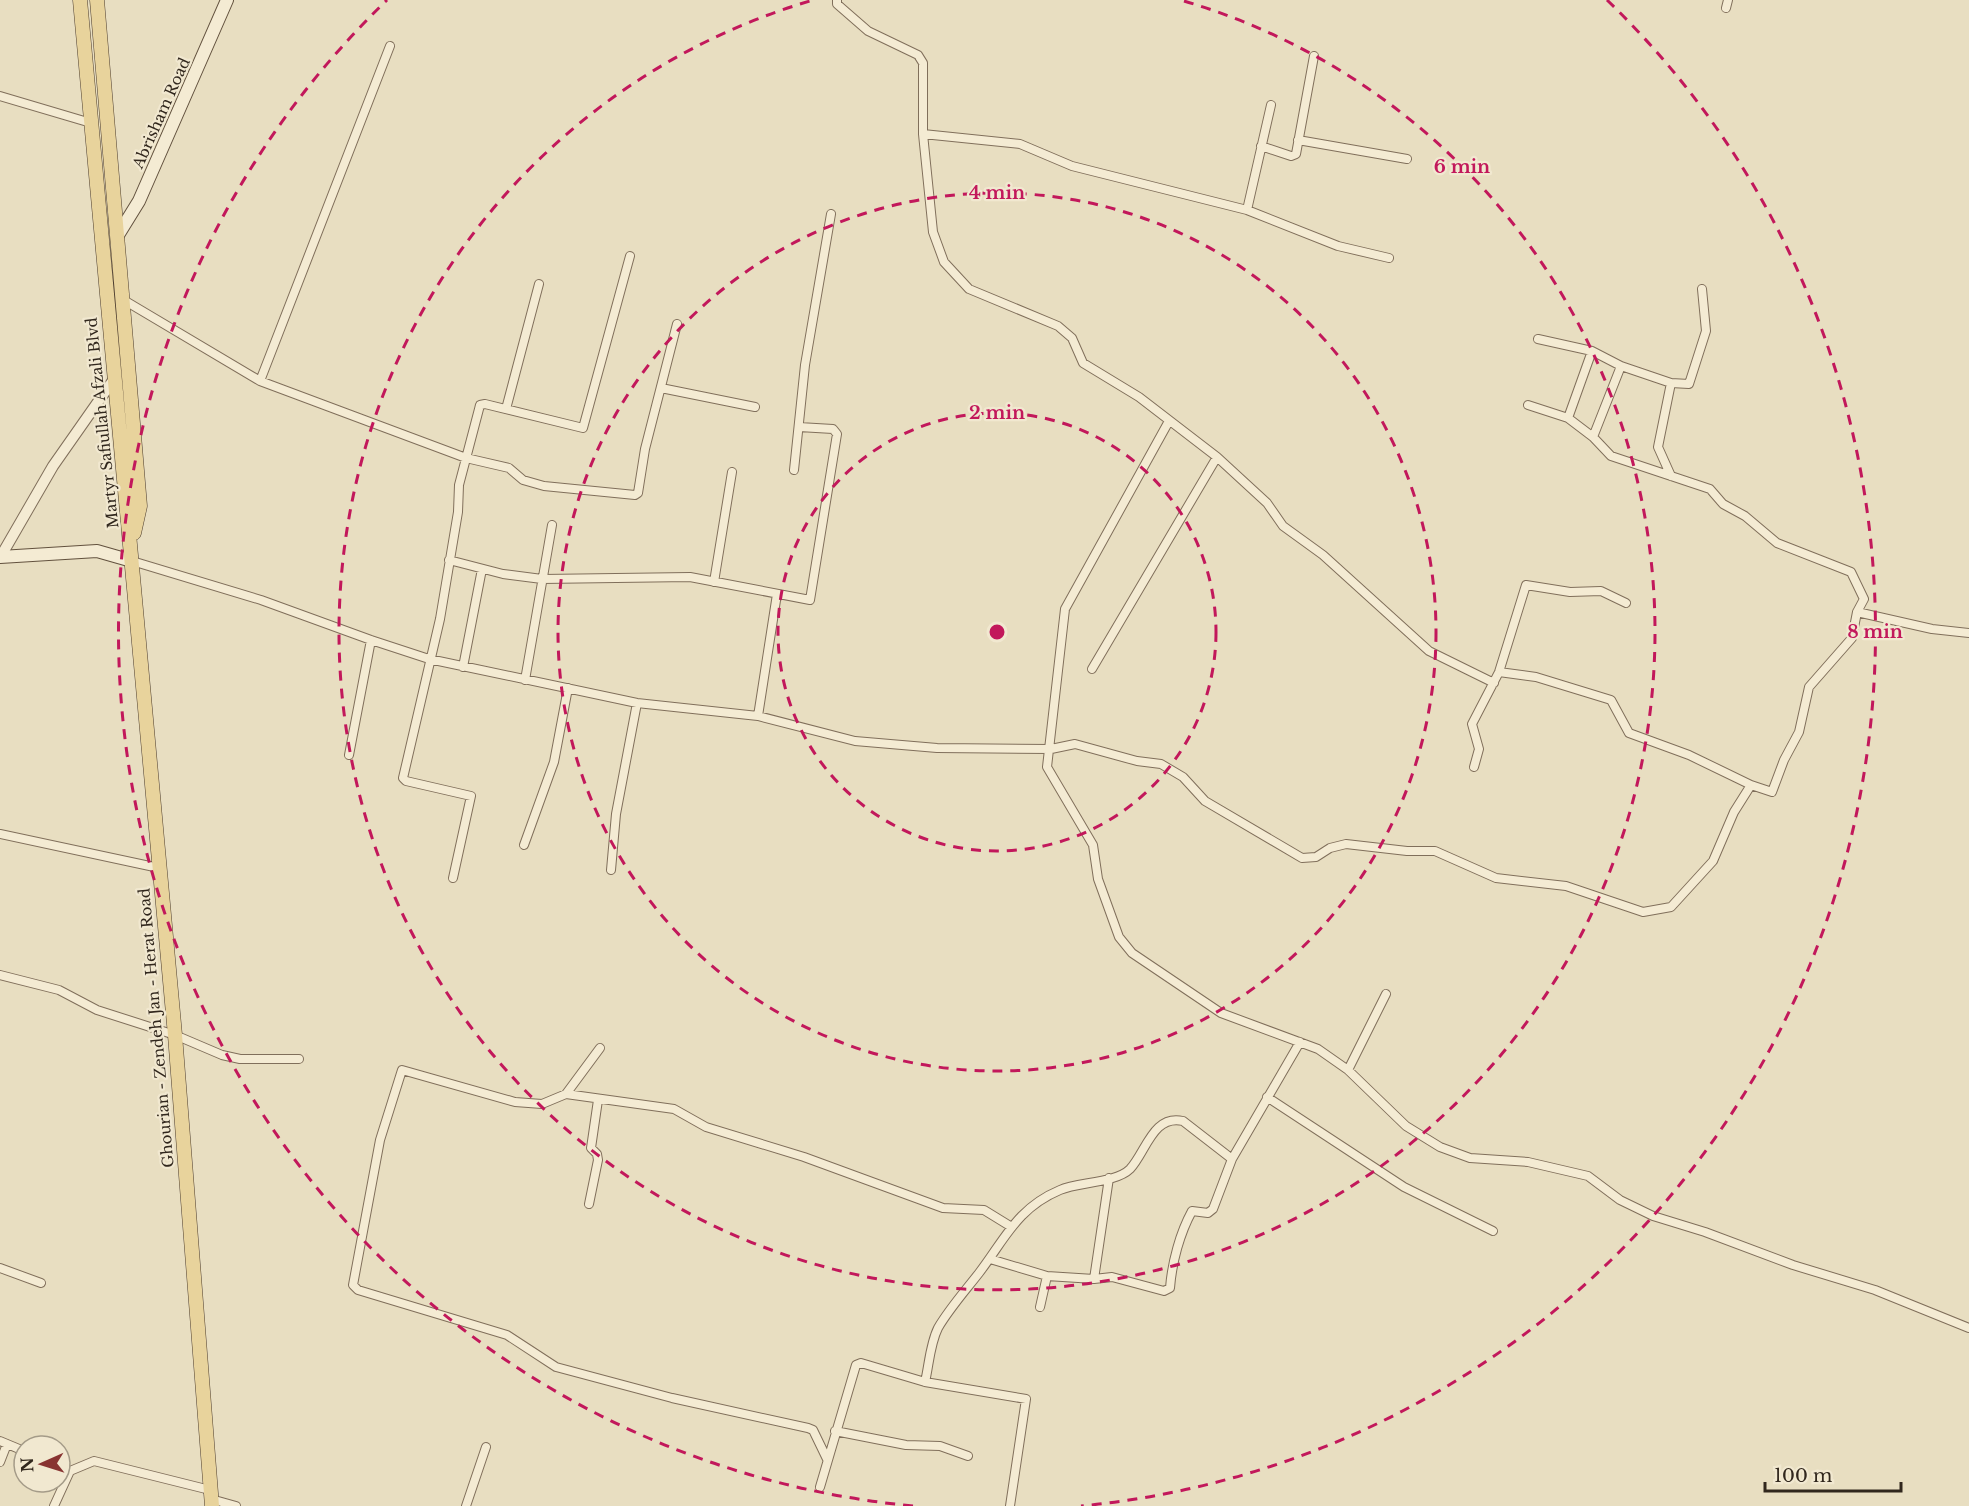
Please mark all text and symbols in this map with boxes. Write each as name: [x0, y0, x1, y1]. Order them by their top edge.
street label: Abrisham Road: [128, 55, 194, 172]
text: 6 min: [1434, 156, 1490, 178]
text: 4 min: [969, 182, 1025, 204]
street label: Martyr Safiullah Afzali Blvd: [81, 317, 123, 529]
text: 2 min: [969, 402, 1025, 424]
text: 8 min: [1847, 621, 1903, 643]
centre of rings: [987, 622, 1007, 642]
street label: Ghourian - Zendeh Jan - Herat Road: [134, 887, 178, 1169]
north arrow: [12, 1434, 72, 1494]
scale bar: [1765, 1455, 1902, 1493]
text: N: [17, 1457, 37, 1473]
text: 100 m: [1774, 1465, 1832, 1487]

